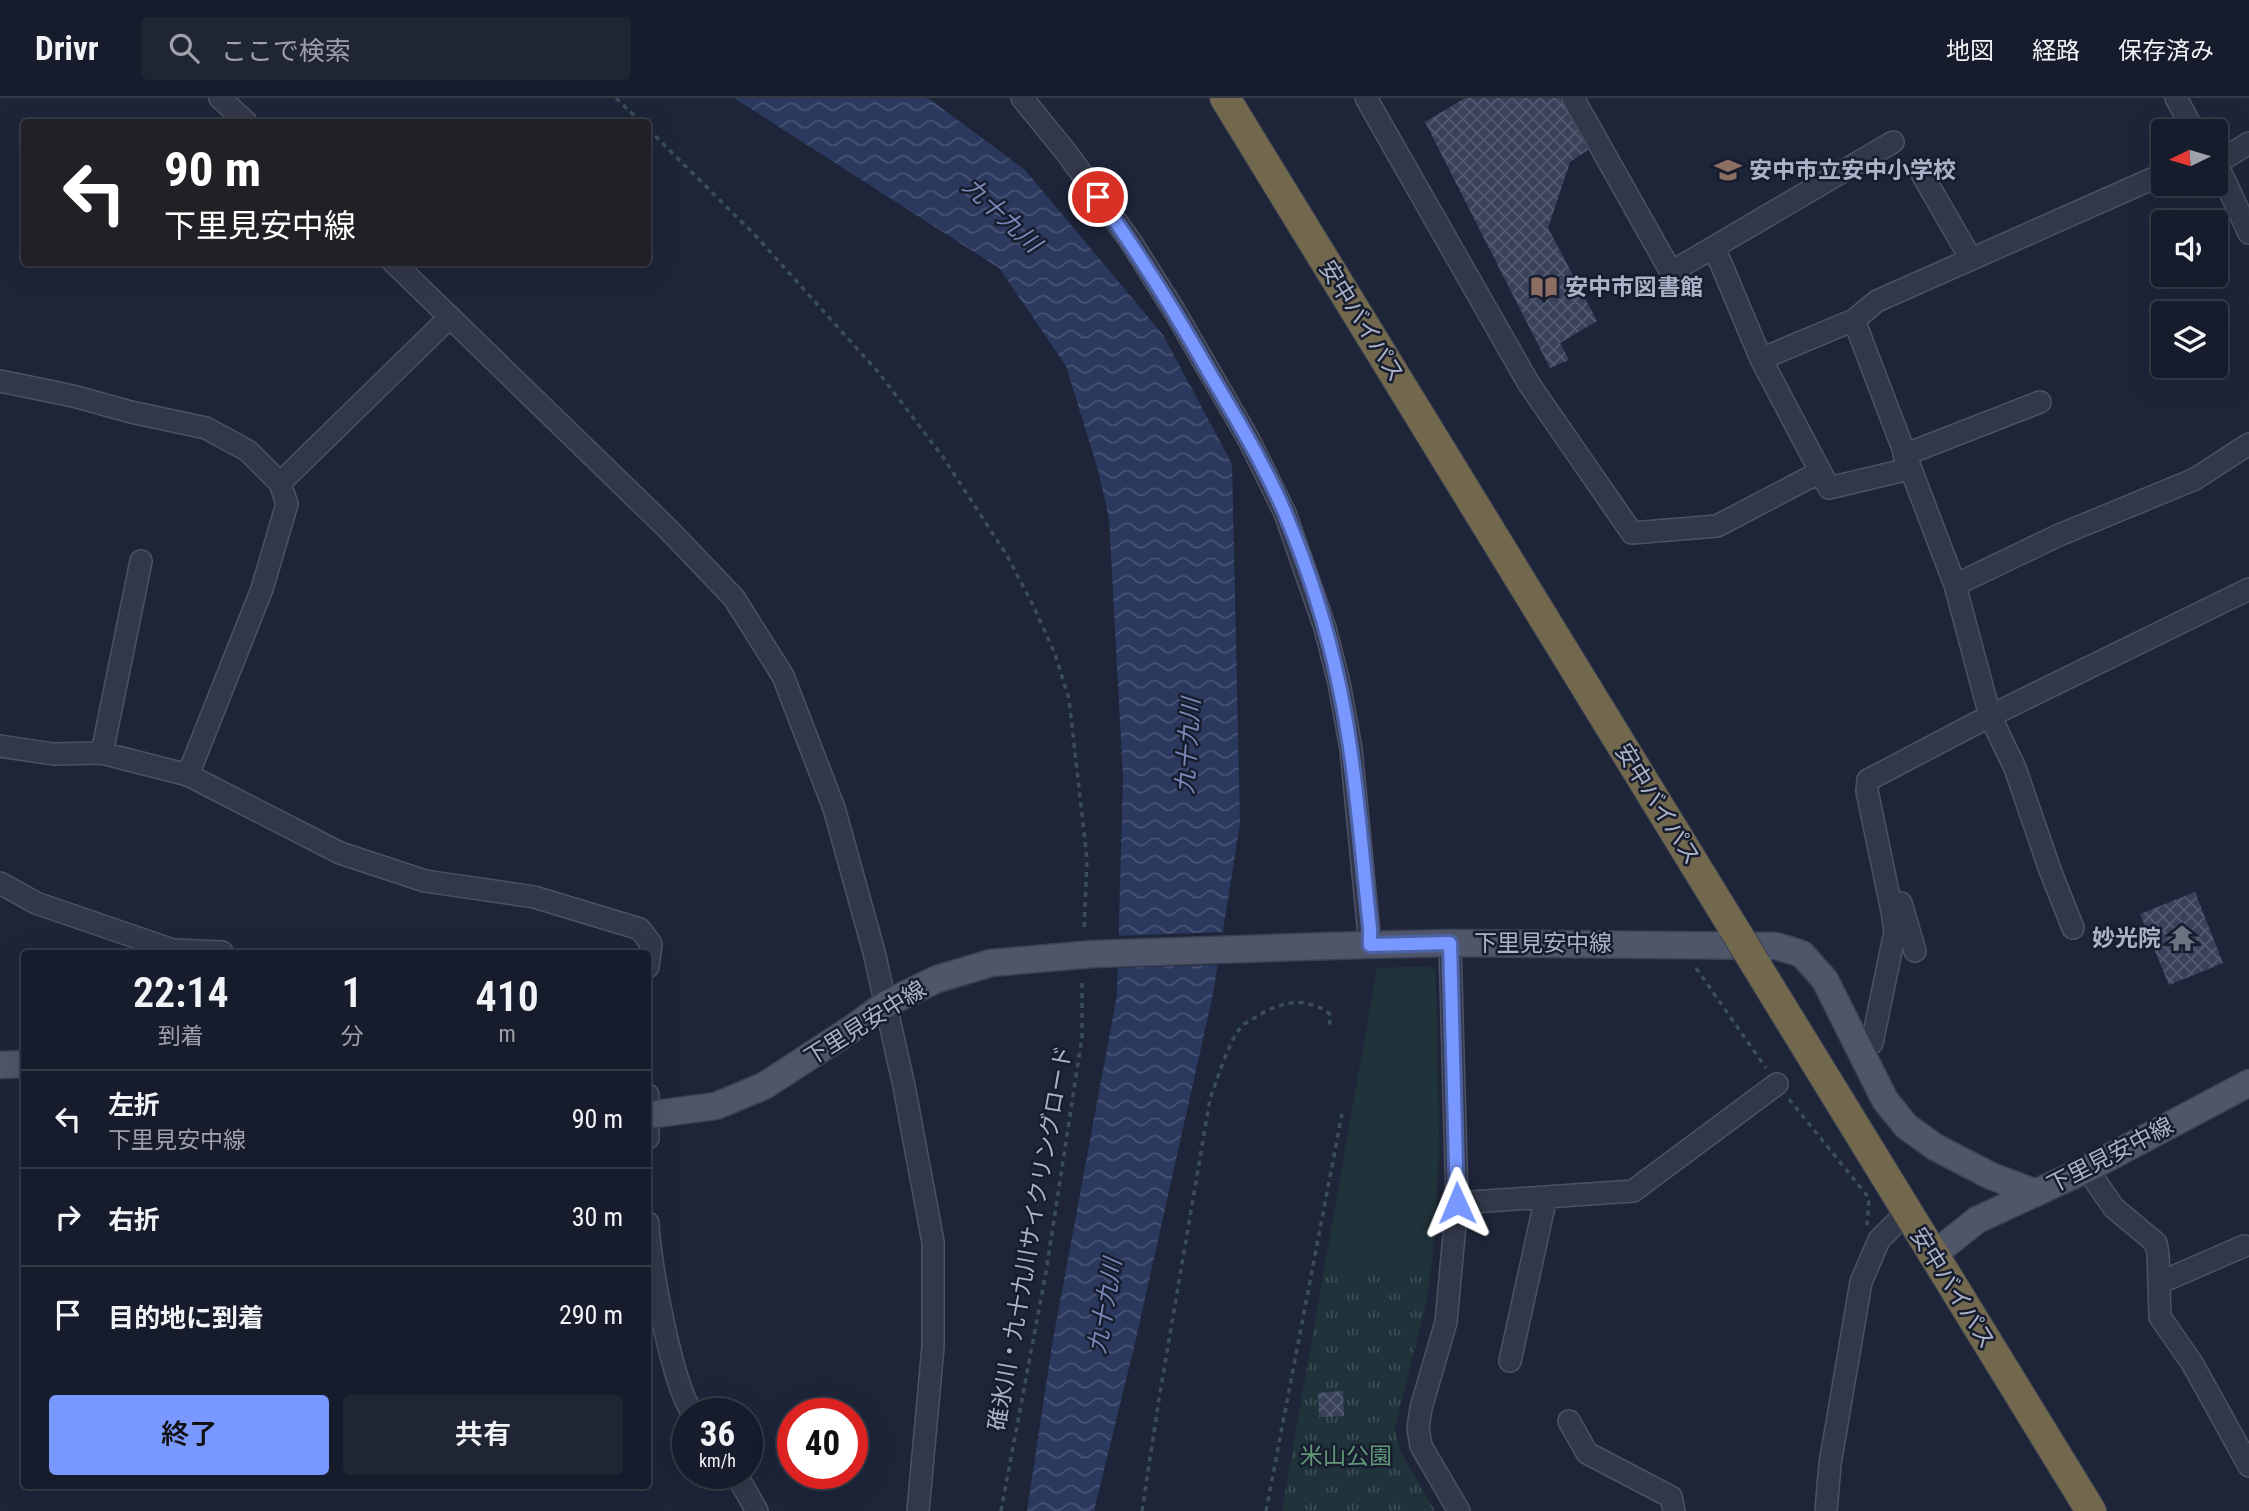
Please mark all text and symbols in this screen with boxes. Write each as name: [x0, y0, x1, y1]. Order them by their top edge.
search box: [141, 17, 631, 80]
text: Drivr: [35, 29, 99, 68]
icon: search: [165, 29, 203, 67]
text: ここで検索: [221, 36, 351, 66]
text: 地図: [1946, 37, 1994, 65]
text: 経路: [2032, 37, 2080, 65]
text: 保存済み: [2118, 37, 2214, 65]
north arrow: [2151, 119, 2228, 196]
map controls: [2151, 119, 2228, 378]
text: 90 m: [164, 141, 261, 198]
icon: left: [49, 147, 140, 238]
school or university icon: 安中市立安中小学校: [1713, 155, 1743, 185]
place label: 安中市立安中小学校: [1749, 157, 1956, 184]
pin: [1068, 167, 1128, 227]
water label: 九十九川: [957, 172, 1049, 260]
icon: arrive: [1079, 178, 1117, 216]
text: 下里見安中線: [164, 207, 356, 245]
button: sound: [2151, 210, 2228, 287]
street label: 安中バイパス: [1314, 256, 1409, 387]
library icon: 安中市図書館: [1529, 272, 1559, 302]
place label: 安中市図書館: [1565, 274, 1703, 301]
button: layers: [2151, 301, 2228, 378]
water label: 九十九川: [1171, 694, 1206, 795]
street label: 安中バイパス: [1610, 739, 1705, 870]
temple icon: 妙光院: [2167, 923, 2197, 953]
place label: 妙光院: [2092, 925, 2161, 952]
street label: 下里見安中線: [1474, 930, 1612, 957]
text: 22:14: [133, 968, 229, 1017]
text: 1: [342, 968, 363, 1017]
text: 410: [476, 972, 539, 1021]
street label: 下里見安中線: [800, 975, 931, 1071]
text: m: [499, 1021, 516, 1048]
text: 到着: [158, 1023, 204, 1050]
text: 分: [341, 1023, 364, 1050]
street label: 碓氷川・九十九川サイクリングロード: [983, 1043, 1078, 1433]
text: 左折: [108, 1090, 160, 1120]
icon: left: [49, 1100, 87, 1138]
text: 90 m: [572, 1104, 623, 1134]
street label: 下里見安中線: [2043, 1112, 2178, 1199]
text: 下里見安中線: [108, 1127, 246, 1154]
position arrow: [1420, 1166, 1494, 1240]
icon: right: [49, 1198, 87, 1236]
text: 30 m: [572, 1202, 623, 1232]
text: 右折: [108, 1205, 160, 1235]
street label: 安中バイパス: [1905, 1223, 2000, 1354]
water label: 九十九川: [1083, 1253, 1128, 1356]
icon: arrive: [49, 1296, 87, 1334]
text: 290 m: [559, 1300, 623, 1330]
text: 目的地に到着: [108, 1303, 264, 1333]
button: 終了: [49, 1395, 329, 1475]
button: 共有: [343, 1395, 623, 1475]
speed limit sign: 40: [777, 1398, 868, 1489]
text: 36: [700, 1414, 735, 1455]
park label: 米山公園: [1300, 1443, 1392, 1470]
text: km/h: [699, 1450, 736, 1471]

